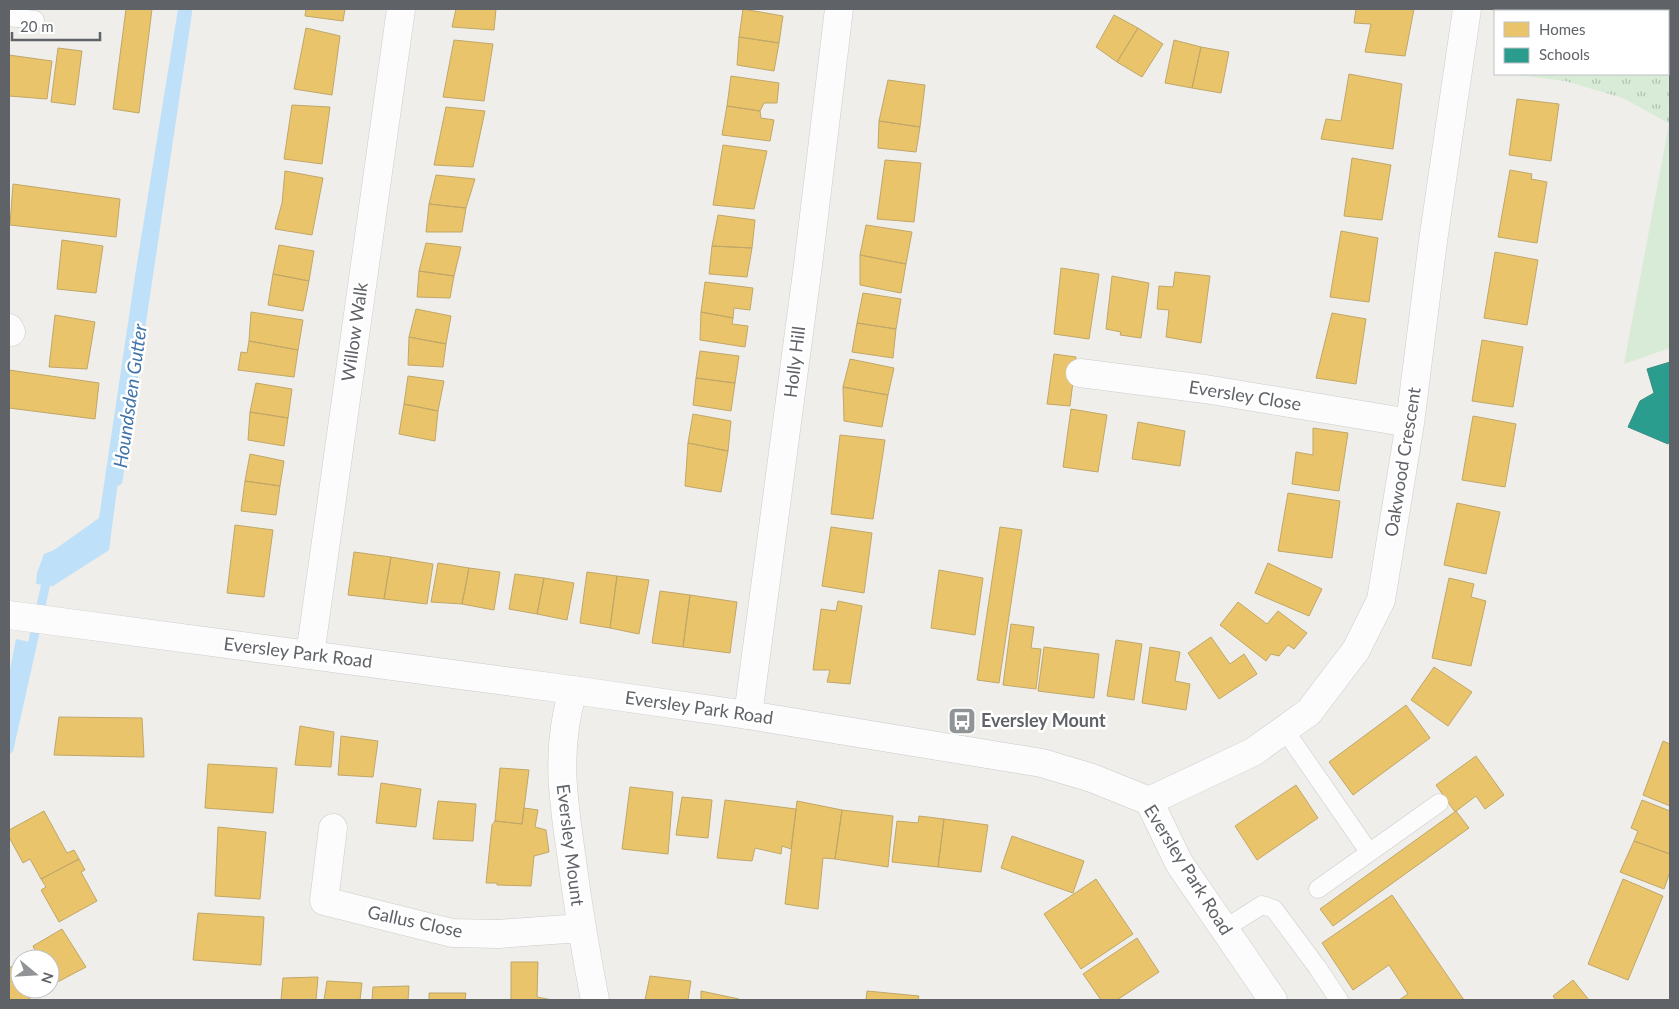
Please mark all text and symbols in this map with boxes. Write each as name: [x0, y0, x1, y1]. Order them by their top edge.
scale bar: [12, 10, 100, 42]
legend: [1494, 10, 1669, 75]
text: 20 m: [20, 17, 54, 35]
text: Homes: [1539, 20, 1585, 38]
text: Schools: [1539, 45, 1590, 63]
street label: Willow Walk: [336, 280, 372, 383]
water label: Houndsden Gutter: [108, 322, 151, 469]
street label: Holly Hill: [779, 325, 809, 399]
street label: Eversley Close: [1187, 375, 1303, 415]
street label: Oakwood Crescent: [1379, 385, 1425, 538]
street label: Eversley Park Road: [223, 632, 374, 672]
street label: Eversley Park Road: [624, 686, 775, 728]
bus stop icon: Eversley Mount: [947, 706, 977, 736]
place label: Eversley Mount: [981, 709, 1106, 731]
street label: Eversley Mount: [553, 783, 589, 908]
street label: Eversley Park Road: [1140, 800, 1238, 939]
street label: Gallus Close: [366, 900, 465, 942]
north arrow: [10, 949, 60, 999]
text: N: [38, 970, 58, 986]

